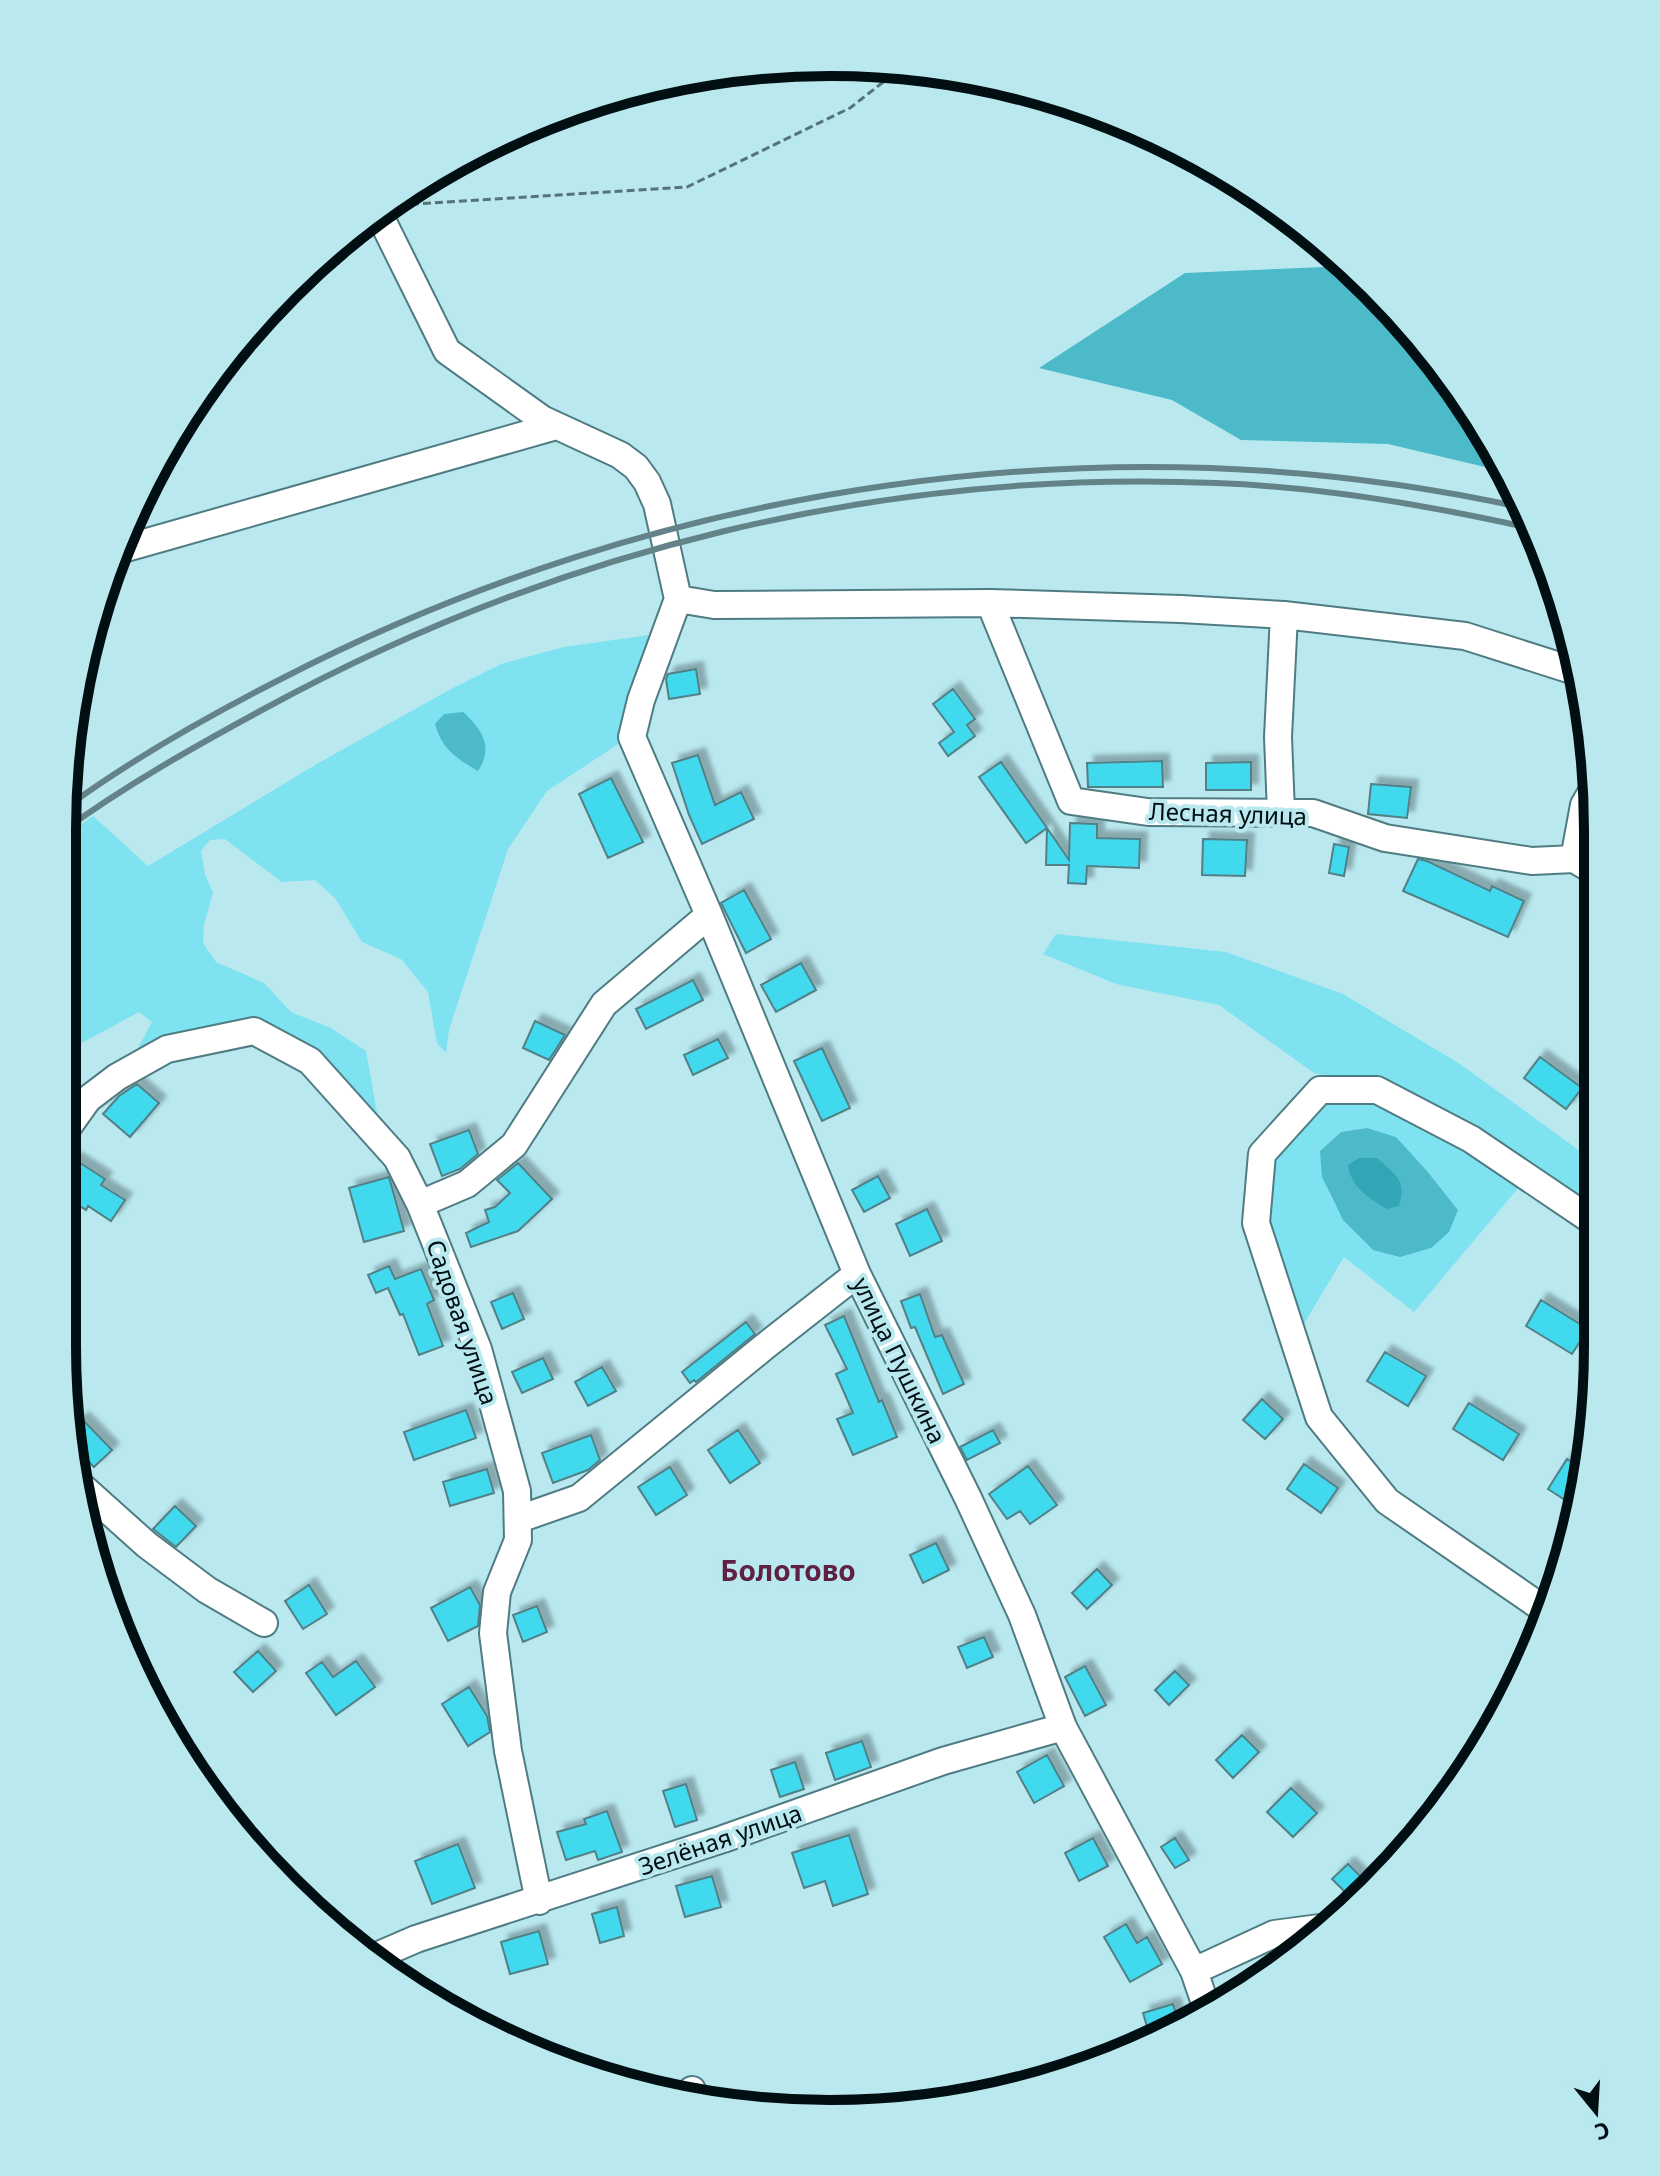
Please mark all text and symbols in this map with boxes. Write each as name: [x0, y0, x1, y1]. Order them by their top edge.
street label: Лесная улица: [1148, 794, 1308, 832]
street label: Садовая улица: [419, 1235, 507, 1409]
street label: улица Пушкина: [845, 1271, 955, 1449]
district label: Болотово: [720, 1551, 856, 1589]
street label: Зелёная улица: [634, 1796, 806, 1882]
north arrow: [1556, 2072, 1636, 2152]
text: С: [1591, 2116, 1614, 2148]

